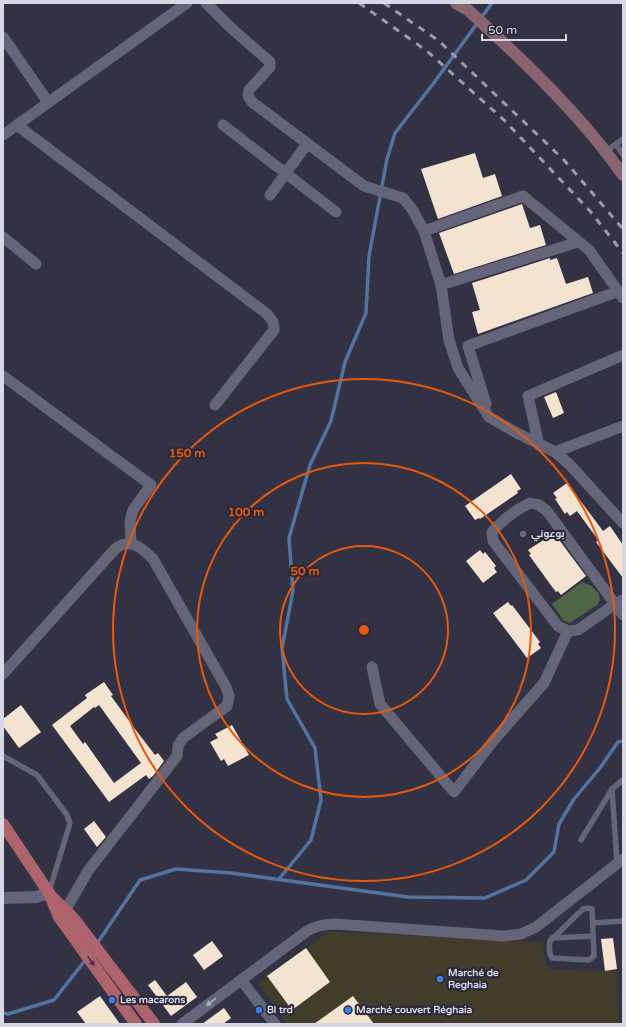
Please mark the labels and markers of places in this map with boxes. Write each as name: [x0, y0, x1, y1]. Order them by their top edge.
place label: بوعوني: [531, 528, 565, 542]
marker: بوعوني: [518, 529, 528, 539]
centre of rings: [357, 623, 371, 637]
place label: Marché de Reghaia: [448, 967, 499, 991]
marker: Marché de Reghaia: [435, 974, 445, 984]
place label: Les macarons: [120, 994, 185, 1006]
marker: Les macarons: [107, 995, 117, 1005]
place label: Bl trd: [267, 1004, 293, 1016]
place label: Marché couvert Réghaia: [356, 1004, 473, 1016]
marker: Bl trd: [254, 1005, 264, 1015]
marker: Marché couvert Réghaia: [343, 1005, 353, 1015]

